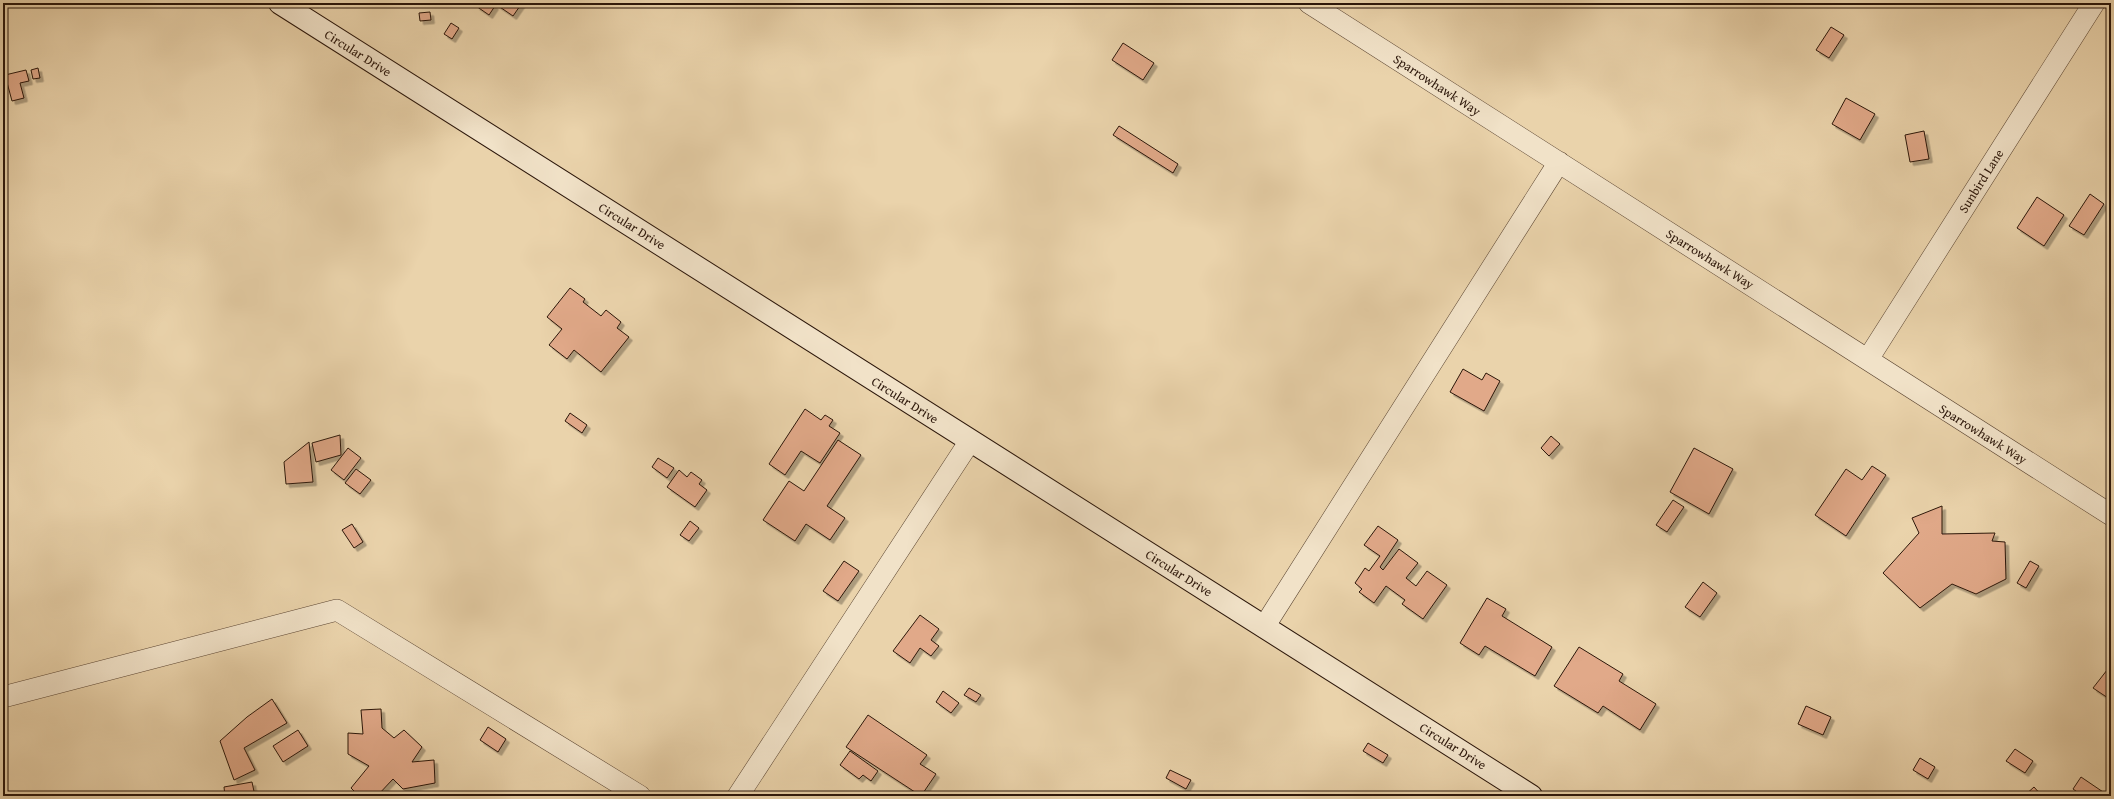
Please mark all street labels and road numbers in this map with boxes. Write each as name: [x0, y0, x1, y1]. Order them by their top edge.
street label: Circular Drive: [321, 25, 395, 81]
street label: Sparrowhawk Way: [1390, 50, 1485, 121]
street label: Sunbird Lane: [1954, 145, 2008, 217]
street label: Circular Drive: [595, 198, 669, 254]
street label: Sparrowhawk Way: [1662, 224, 1758, 294]
street label: Circular Drive: [868, 372, 942, 428]
street label: Sparrowhawk Way: [1935, 399, 2031, 469]
street label: Circular Drive: [1142, 545, 1216, 601]
street label: Circular Drive: [1416, 718, 1490, 774]

